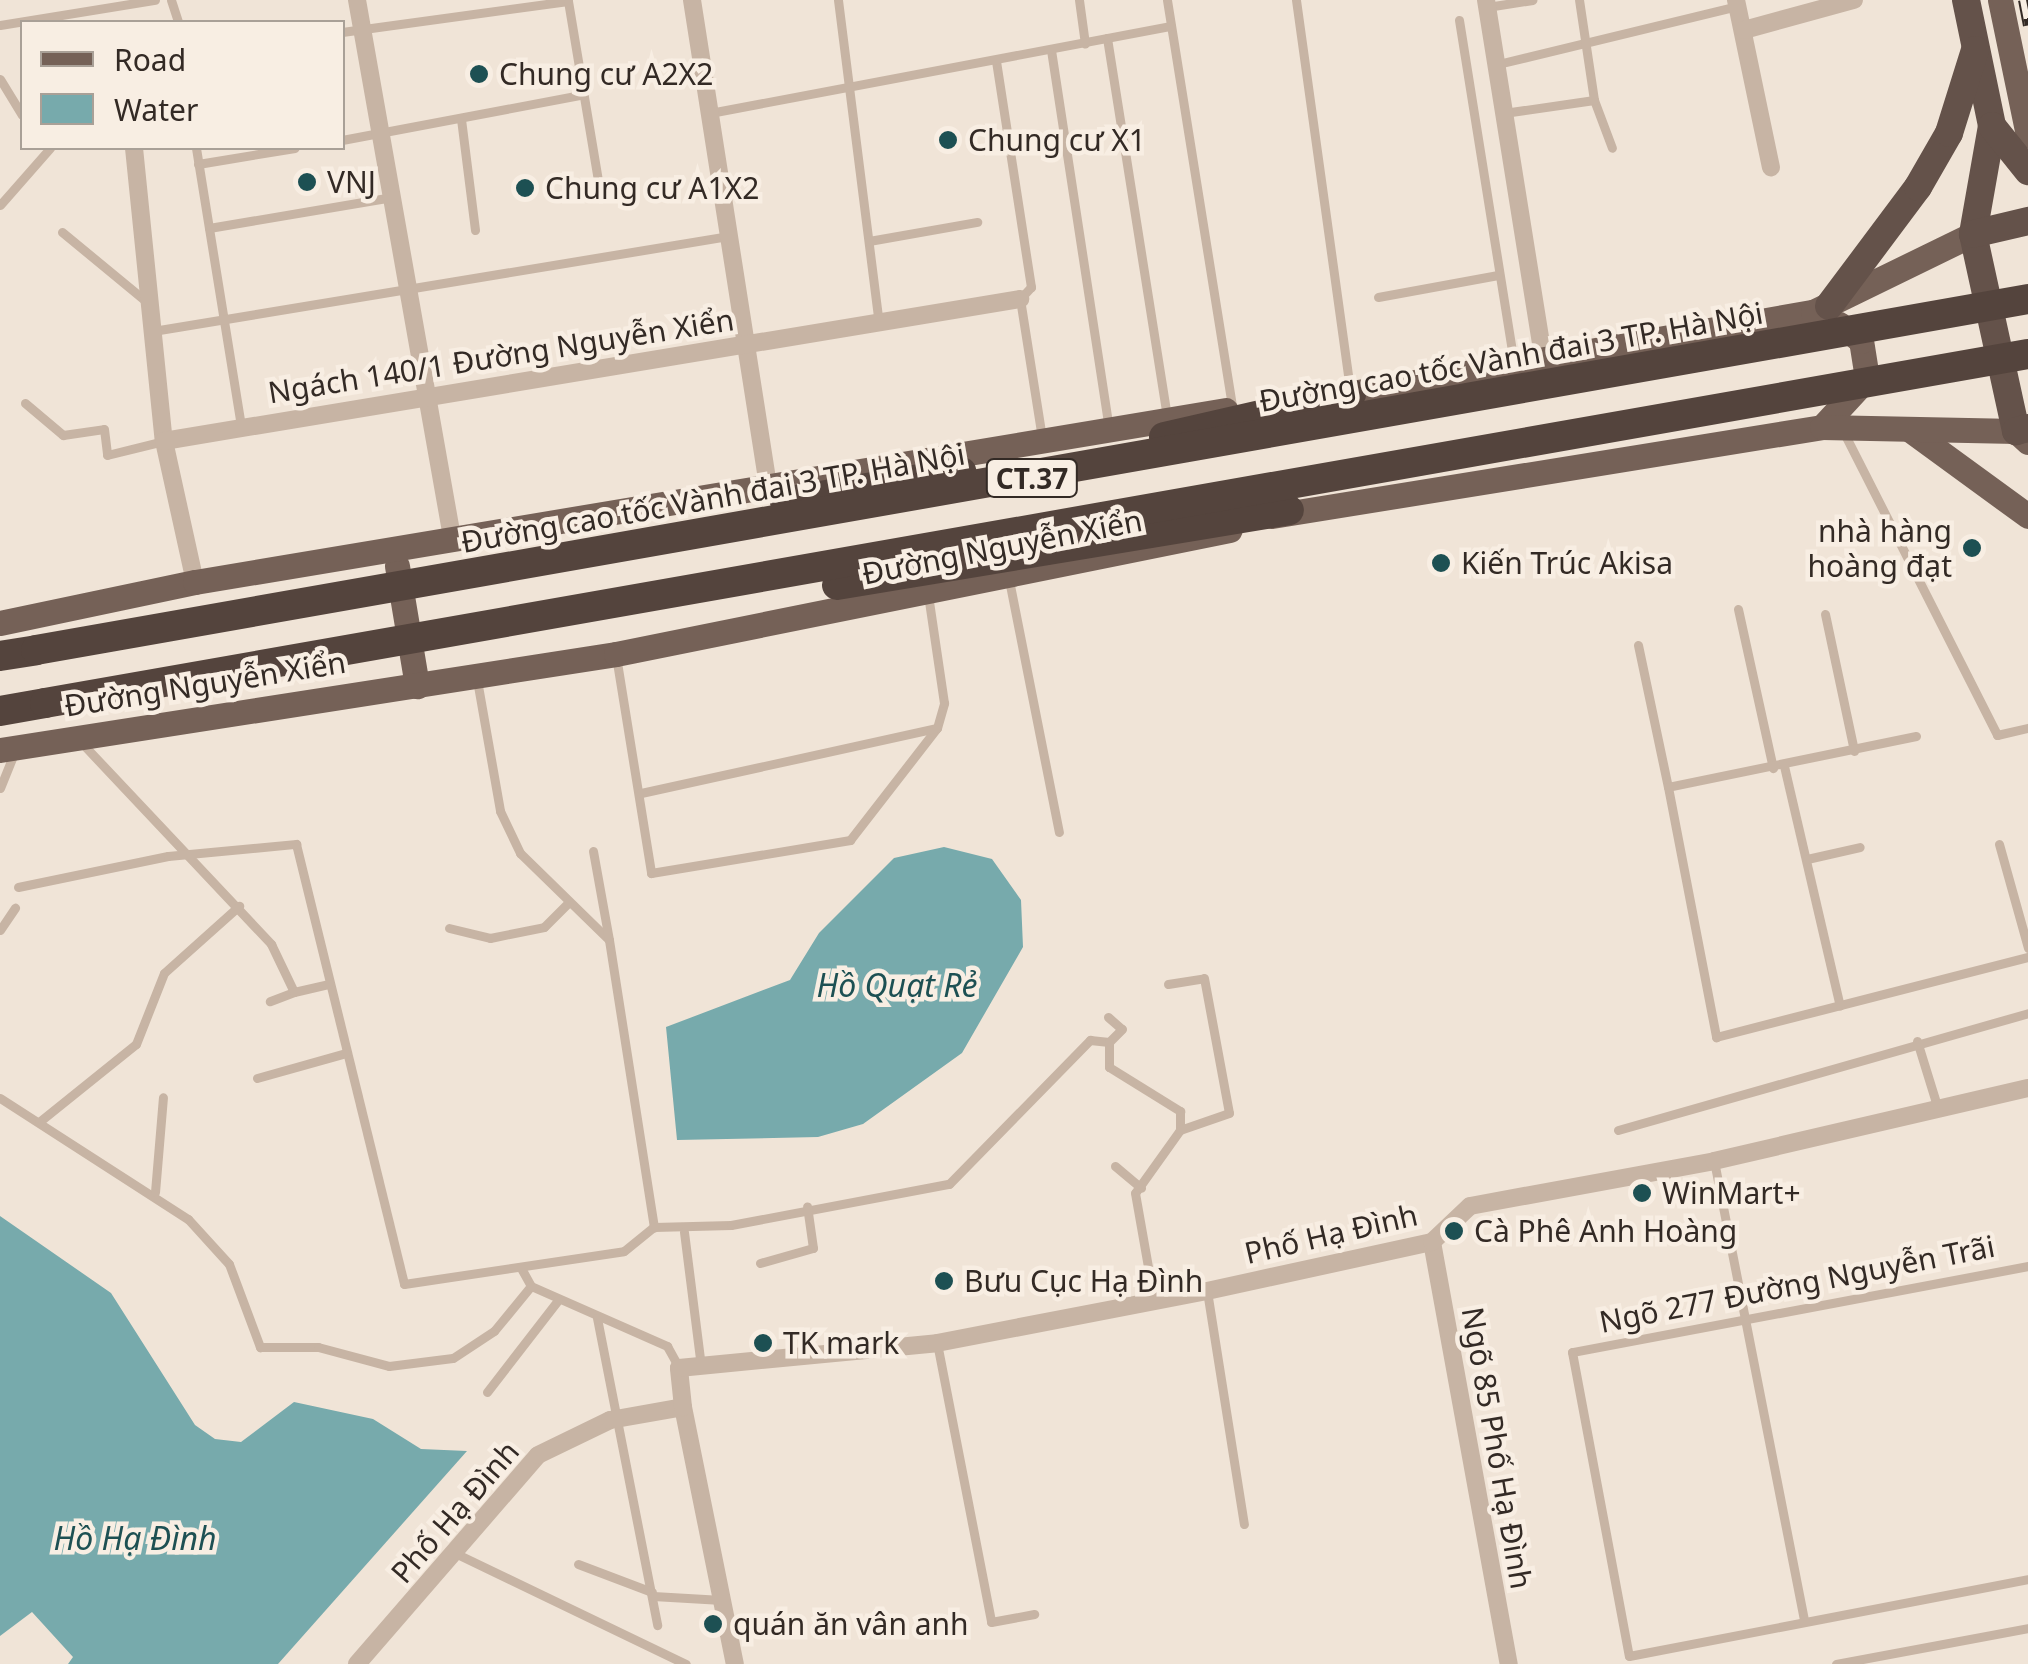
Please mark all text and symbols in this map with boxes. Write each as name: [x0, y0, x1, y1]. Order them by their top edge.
legend: [20, 20, 345, 150]
text: Road: [114, 39, 186, 80]
place label: Chung cư A2X2: [499, 56, 713, 92]
marker: Chung cư A2X2: [468, 63, 490, 85]
text: Water: [114, 89, 198, 130]
place label: Chung cư X1: [968, 122, 1146, 158]
marker: Chung cư X1: [937, 129, 959, 151]
place label: VNJ: [327, 164, 376, 200]
place label: Chung cư A1X2: [545, 170, 759, 206]
marker: VNJ: [296, 171, 318, 193]
marker: Chung cư A1X2: [514, 177, 536, 199]
street label: Đường cao tốc Vành đai 3 TP. Hà Nội: [1256, 295, 1766, 419]
street label: Ngách 140/1 Đường Nguyễn Xiển: [266, 301, 736, 411]
street label: Đường cao tốc Vành đai 3 TP. Hà Nội: [458, 436, 968, 560]
road number: CT.37: [984, 455, 1080, 501]
street label: Đường Nguyễn Xiển: [859, 502, 1145, 592]
place label: nhà hàng hoàng đạt: [1808, 513, 1952, 584]
marker: nhà hàng hoàng đạt: [1961, 537, 1983, 559]
place label: Kiến Trúc Akisa: [1461, 545, 1673, 581]
marker: Kiến Trúc Akisa: [1430, 552, 1452, 574]
street label: Đường Nguyễn Xiển: [62, 644, 348, 724]
water label: Hồ Quạt Rẻ: [816, 966, 978, 1004]
place label: WinMart+: [1662, 1175, 1801, 1211]
marker: WinMart+: [1631, 1182, 1653, 1204]
street label: Phố Hạ Đình: [1241, 1197, 1421, 1271]
place label: Cà Phê Anh Hoàng: [1474, 1213, 1737, 1249]
marker: Cà Phê Anh Hoàng: [1443, 1220, 1465, 1242]
street label: Ngõ 277 Đường Nguyễn Trãi: [1596, 1228, 1998, 1340]
place label: Bưu Cục Hạ Đình: [964, 1263, 1203, 1299]
marker: Bưu Cục Hạ Đình: [933, 1270, 955, 1292]
street label: Ngõ 85 Phố Hạ Đình: [1454, 1304, 1540, 1592]
place label: TK mark: [783, 1325, 899, 1361]
marker: TK mark: [752, 1332, 774, 1354]
street label: Phố Hạ Đình: [384, 1434, 526, 1590]
water label: Hồ Hạ Đình: [53, 1519, 217, 1557]
place label: quán ăn vân anh: [733, 1606, 969, 1642]
marker: quán ăn vân anh: [702, 1613, 724, 1635]

